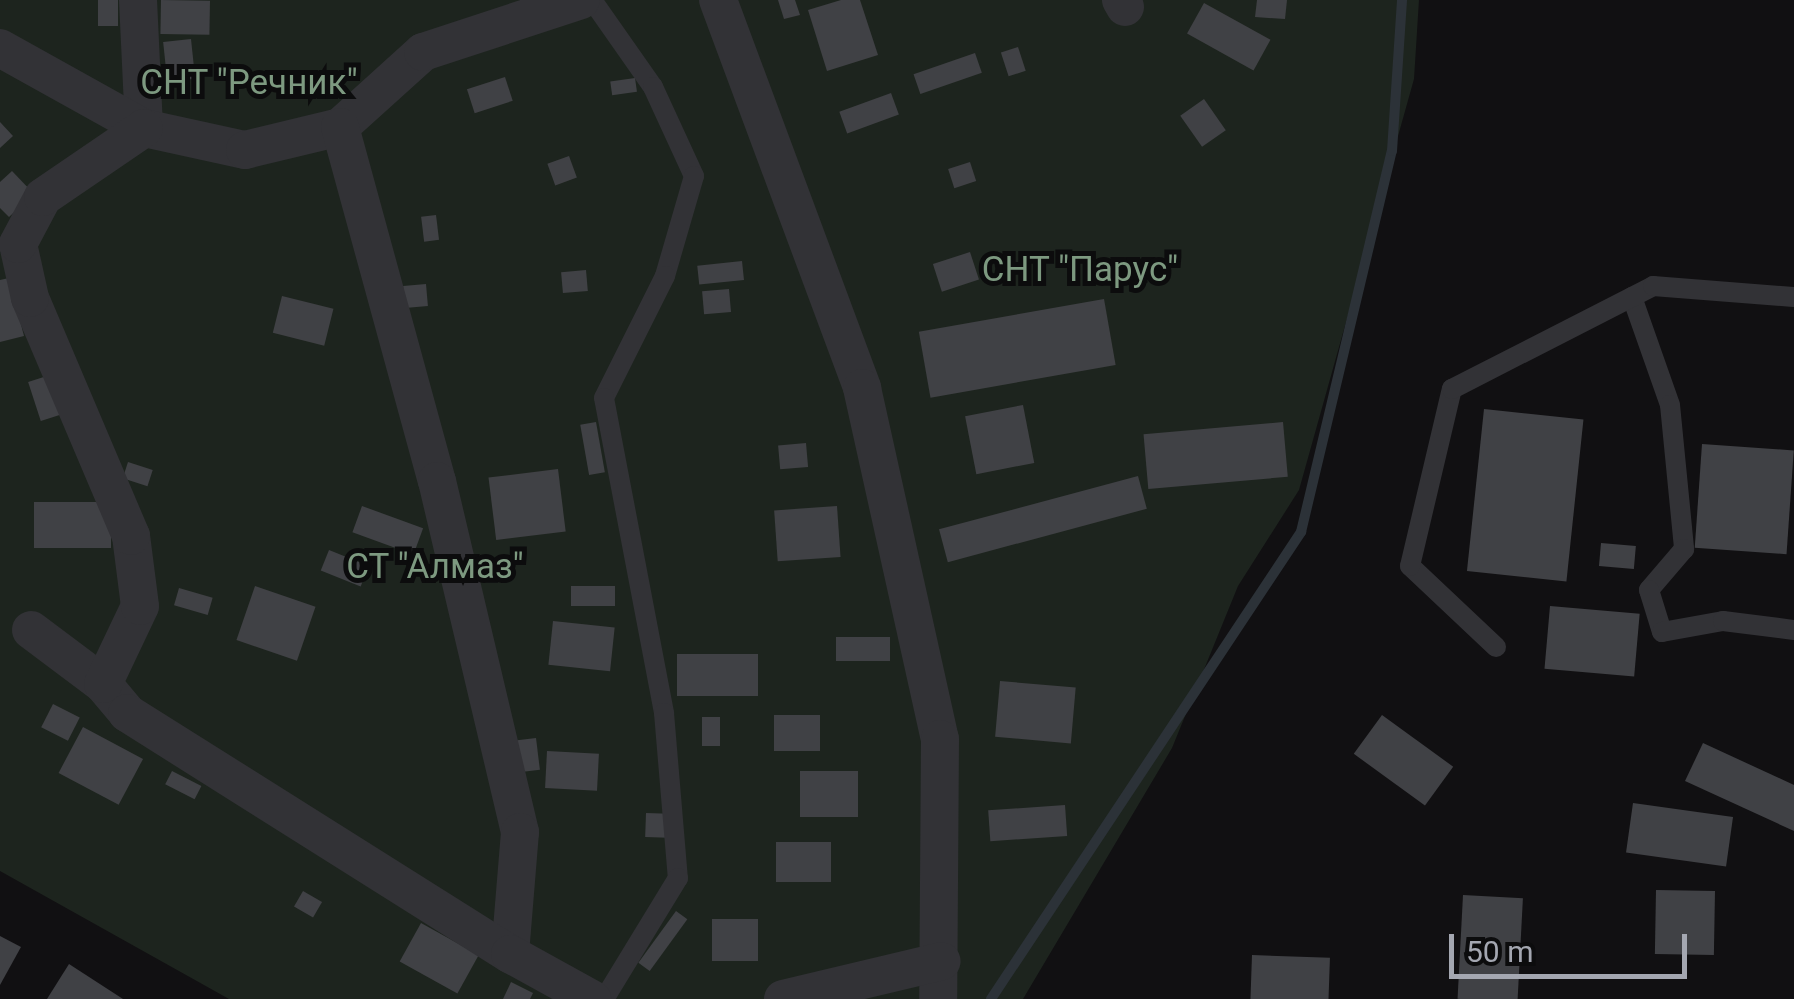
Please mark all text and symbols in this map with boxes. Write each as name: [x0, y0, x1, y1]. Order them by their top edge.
park label: СНТ "Речник": [140, 62, 358, 104]
park label: СНТ "Парус": [981, 249, 1179, 291]
park label: СТ "Алмаз": [346, 546, 524, 588]
scale bar: [1454, 914, 1692, 976]
text: 50 m: [1466, 934, 1533, 969]

